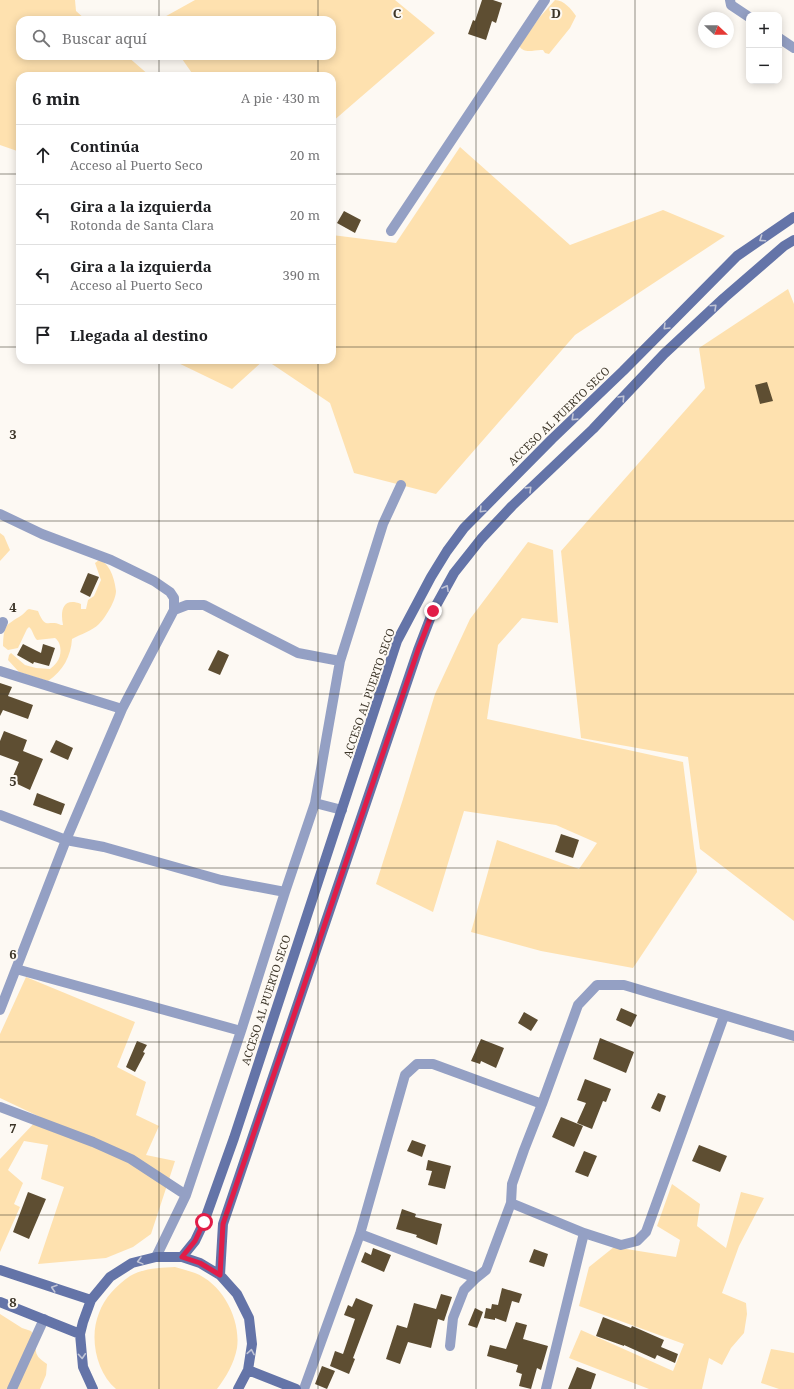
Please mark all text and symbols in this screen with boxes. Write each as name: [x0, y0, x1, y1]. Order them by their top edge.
text: C: [393, 4, 402, 22]
text: D: [551, 4, 561, 22]
north arrow: [698, 12, 734, 48]
map controls: [746, 12, 782, 84]
button: +: [746, 12, 782, 48]
search box: [16, 16, 336, 60]
icon: search: [30, 27, 52, 49]
text: Buscar aquí: [62, 28, 147, 48]
button: −: [746, 48, 782, 84]
text: 6 min: [32, 87, 80, 110]
text: A pie · 430 m: [241, 89, 320, 107]
text: Continúa: [70, 136, 140, 156]
icon: ahead: [32, 144, 54, 166]
text: 20 m: [290, 146, 320, 164]
text: Acceso al Puerto Seco: [70, 156, 203, 174]
text: Gira a la izquierda: [70, 196, 212, 216]
icon: left: [32, 204, 54, 226]
text: 20 m: [290, 206, 320, 224]
text: Rotonda de Santa Clara: [70, 216, 214, 234]
one-way arrow: [759, 234, 766, 242]
text: Gira a la izquierda: [70, 256, 212, 276]
icon: left: [32, 264, 54, 286]
text: 390 m: [283, 266, 320, 284]
text: Acceso al Puerto Seco: [70, 276, 203, 294]
one-way arrow: [709, 304, 717, 312]
one-way arrow: [663, 322, 671, 330]
icon: arrive: [32, 324, 54, 346]
text: Llegada al destino: [70, 325, 208, 345]
street label: ACCESO AL PUERTO SECO: [505, 363, 613, 468]
one-way arrow: [617, 395, 625, 403]
one-way arrow: [571, 413, 578, 420]
text: 3: [9, 425, 17, 443]
one-way arrow: [524, 487, 532, 494]
one-way arrow: [479, 505, 487, 513]
one-way arrow: [441, 585, 448, 592]
text: 4: [9, 598, 17, 616]
route end: [424, 602, 442, 620]
street label: ACCESO AL PUERTO SECO: [339, 626, 398, 760]
text: 5: [9, 772, 17, 790]
street label: ACCESO AL PUERTO SECO: [237, 933, 294, 1067]
text: 6: [9, 945, 17, 963]
text: 7: [9, 1119, 17, 1137]
route start: [195, 1213, 213, 1231]
one-way arrow: [137, 1256, 144, 1265]
one-way arrow: [50, 1284, 57, 1292]
text: 8: [9, 1293, 17, 1311]
one-way arrow: [246, 1349, 255, 1356]
one-way arrow: [77, 1353, 86, 1359]

